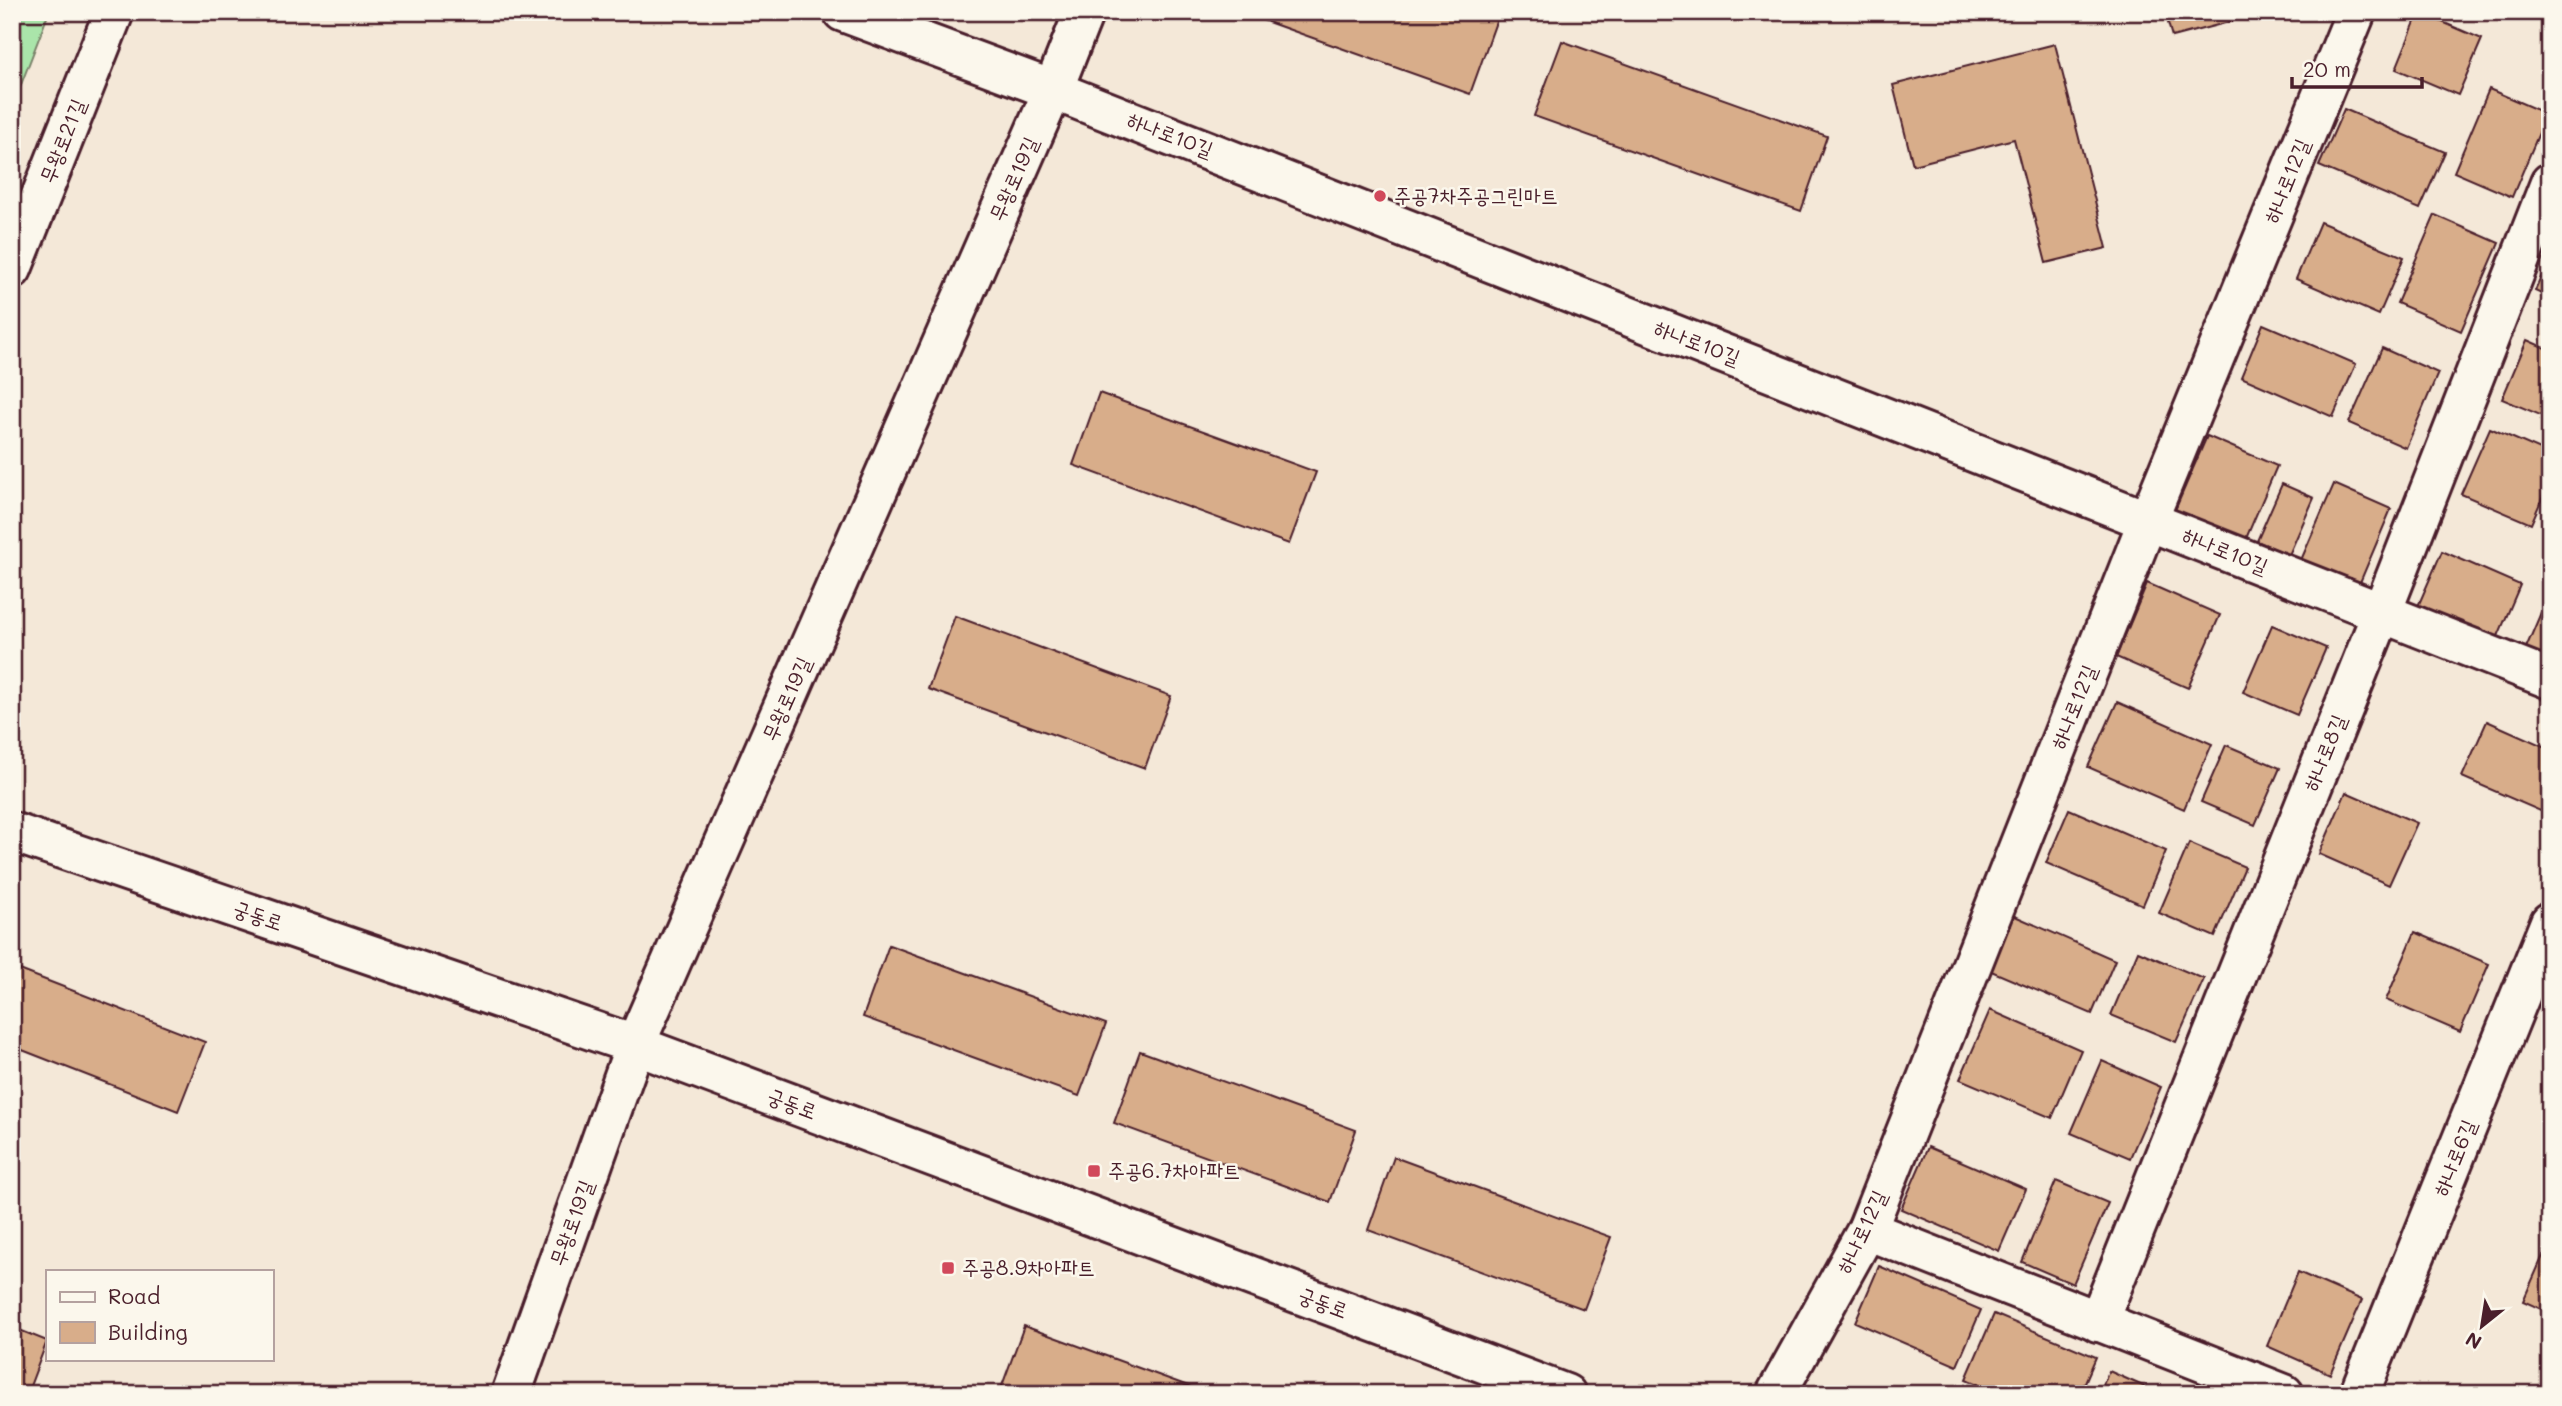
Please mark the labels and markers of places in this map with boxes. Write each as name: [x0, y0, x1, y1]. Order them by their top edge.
place label: 주공7차주공그린마트: [1394, 181, 1558, 208]
marker: 주공7차주공그린마트: [1372, 188, 1388, 204]
place label: 주공6.7차아파트: [1108, 1156, 1240, 1183]
marker: 주공6.7차아파트: [1086, 1163, 1102, 1179]
place label: 주공8.9차아파트: [962, 1253, 1095, 1280]
marker: 주공8.9차아파트: [940, 1260, 956, 1276]

